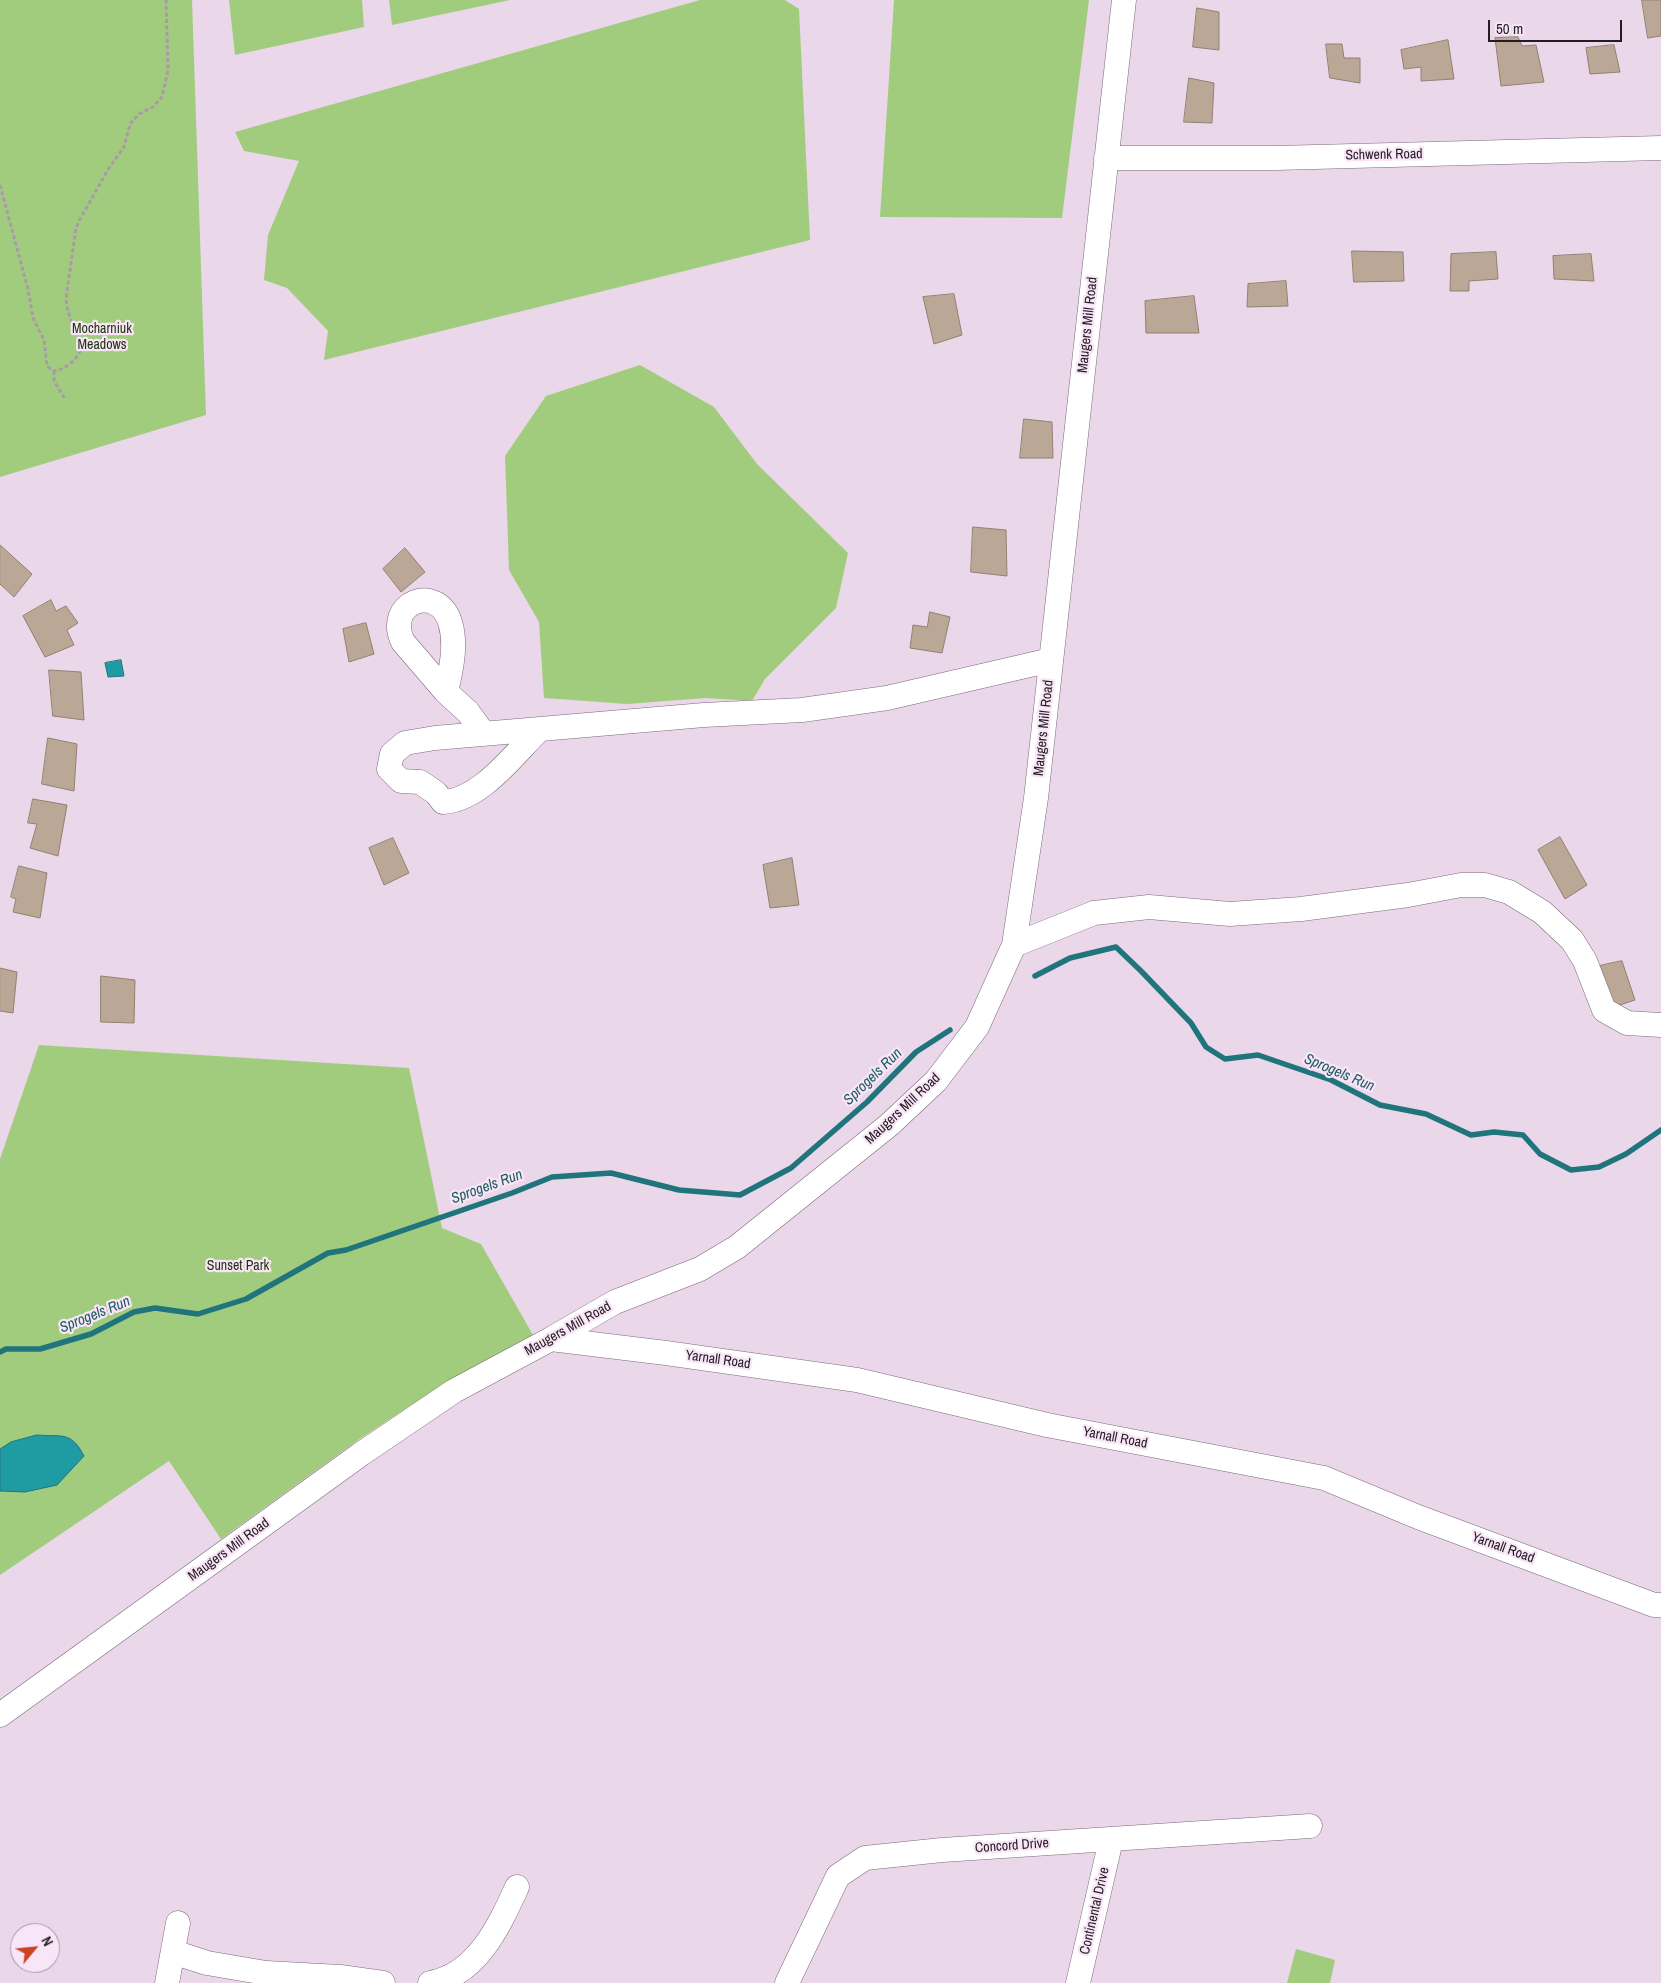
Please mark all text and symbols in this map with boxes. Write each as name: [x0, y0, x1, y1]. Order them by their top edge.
scale bar: [1491, 10, 1625, 42]
text: 50 m: [1496, 18, 1523, 39]
street label: Schwenk Road: [1345, 146, 1423, 164]
street label: Maugers Mill Road: [1075, 276, 1101, 374]
park label: Mocharniuk Meadows: [72, 321, 132, 354]
street label: Maugers Mill Road: [1031, 679, 1057, 777]
water label: Sprogels Run: [840, 1045, 906, 1109]
water label: Sprogels Run: [1301, 1050, 1377, 1096]
street label: Maugers Mill Road: [862, 1070, 944, 1148]
water label: Sprogels Run: [449, 1166, 525, 1208]
park label: Sunset Park: [207, 1258, 269, 1274]
water label: Sprogels Run: [57, 1293, 133, 1337]
street label: Maugers Mill Road: [522, 1298, 614, 1360]
street label: Yarnall Road: [684, 1347, 752, 1373]
street label: Yarnall Road: [1081, 1424, 1149, 1452]
street label: Maugers Mill Road: [185, 1515, 273, 1585]
street label: Yarnall Road: [1469, 1529, 1537, 1567]
street label: Concord Drive: [975, 1835, 1049, 1857]
street label: Continental Drive: [1077, 1866, 1113, 1956]
north arrow: [10, 1923, 60, 1973]
text: N: [37, 1934, 57, 1949]

